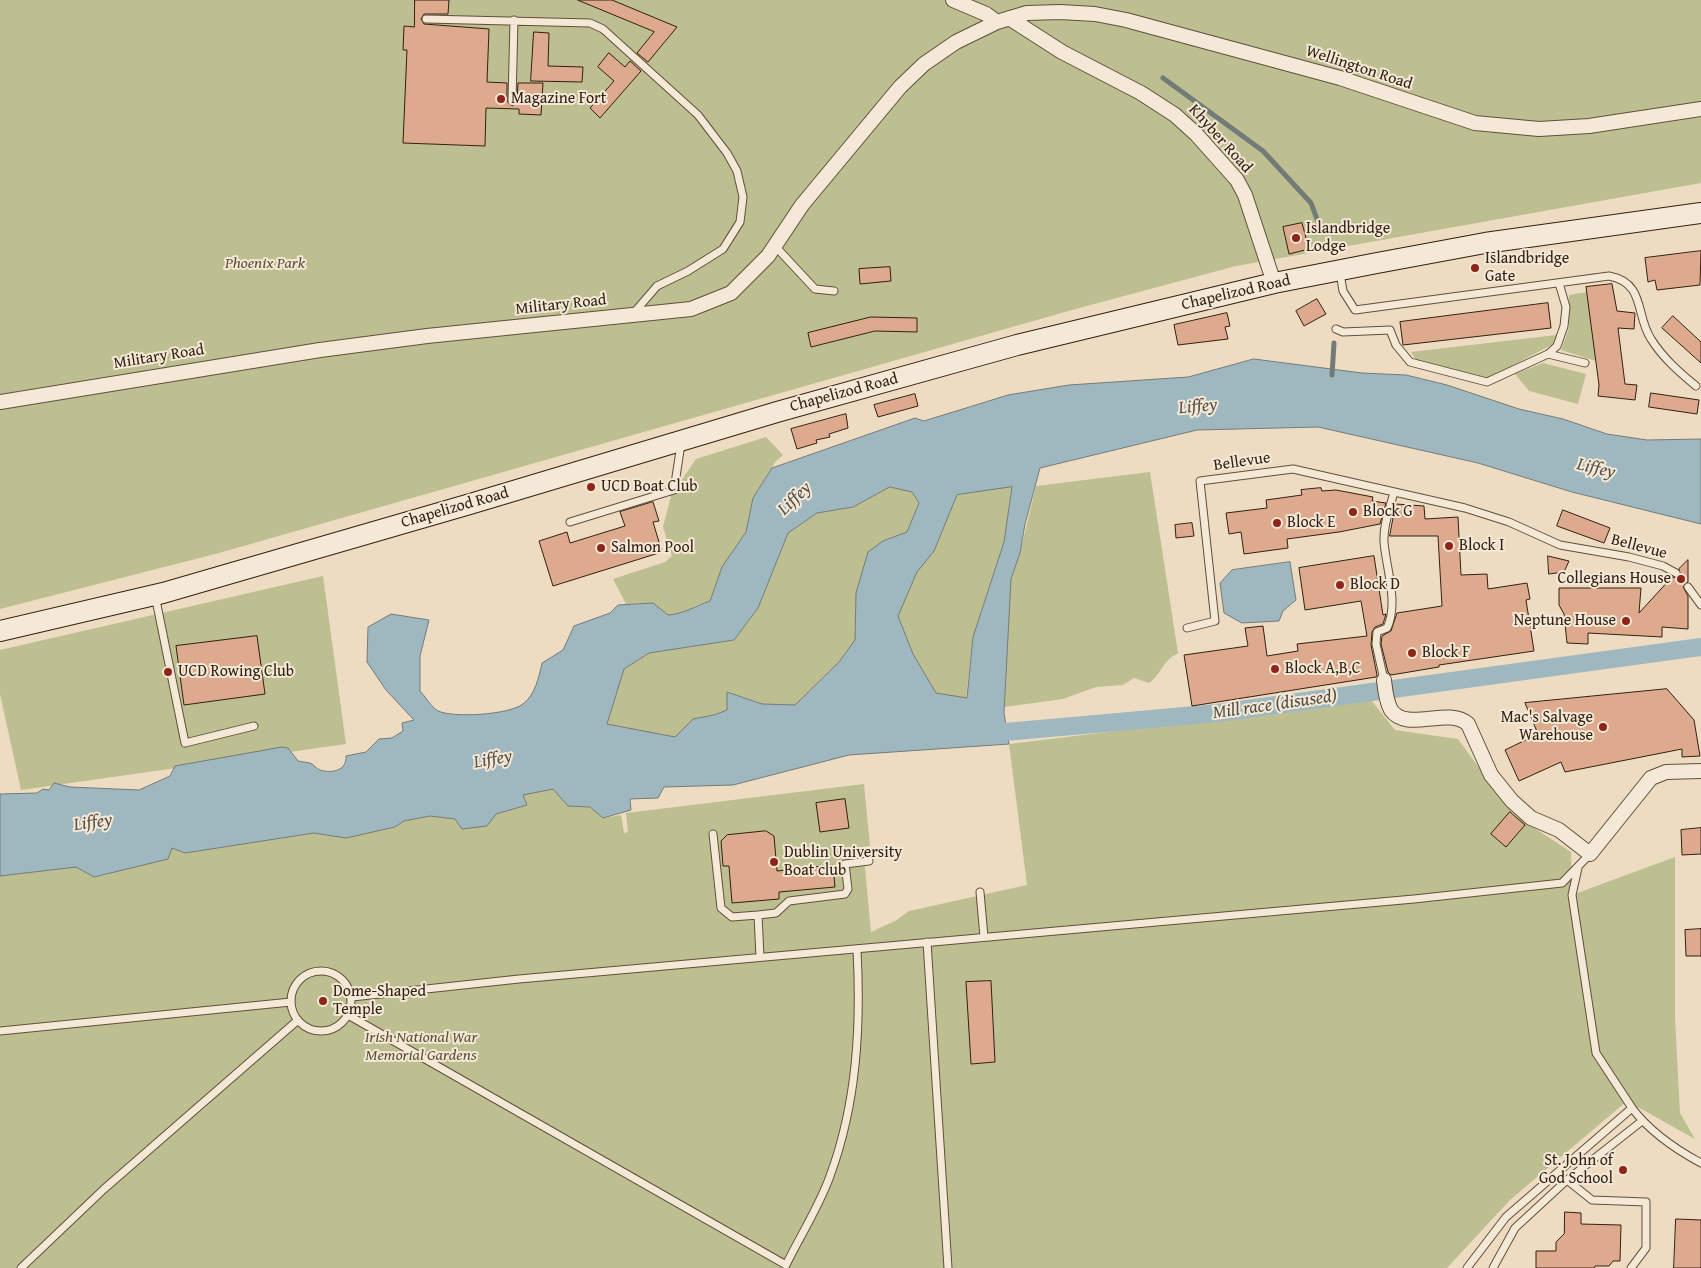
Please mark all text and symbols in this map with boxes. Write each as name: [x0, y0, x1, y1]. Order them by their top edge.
street label: Wellington Road: [1303, 42, 1415, 94]
place label: Magazine Fort: [511, 89, 606, 109]
marker: Magazine Fort: [495, 93, 507, 105]
street label: Khyber Road: [1184, 101, 1256, 177]
place label: Islandbridge Lodge: [1306, 219, 1390, 257]
marker: Islandbridge Lodge: [1290, 232, 1302, 244]
place label: Islandbridge Gate: [1485, 249, 1569, 287]
park label: Phoenix Park: [225, 254, 305, 274]
marker: Islandbridge Gate: [1469, 262, 1481, 274]
street label: Chapelizod Road: [1180, 271, 1292, 315]
street label: Military Road: [515, 291, 607, 319]
street label: Military Road: [112, 340, 206, 374]
street label: Chapelizod Road: [788, 369, 900, 417]
water label: Liffey: [1178, 395, 1218, 419]
street label: Bellevue: [1212, 449, 1272, 475]
water label: Liffey: [1575, 454, 1617, 484]
place label: UCD Boat Club: [601, 477, 698, 497]
water label: Liffey: [774, 478, 816, 520]
marker: UCD Boat Club: [585, 481, 597, 493]
street label: Chapelizod Road: [399, 483, 511, 533]
place label: Block G: [1363, 502, 1413, 522]
marker: Block G: [1347, 506, 1359, 518]
place label: Block E: [1287, 513, 1335, 533]
marker: Block E: [1271, 517, 1283, 529]
street label: Bellevue: [1609, 530, 1669, 564]
place label: Block I: [1459, 536, 1504, 556]
place label: Salmon Pool: [611, 538, 694, 558]
marker: Block I: [1443, 540, 1455, 552]
marker: Salmon Pool: [595, 542, 607, 554]
place label: Collegians House: [1557, 569, 1671, 589]
marker: Collegians House: [1675, 573, 1687, 585]
place label: Block D: [1350, 575, 1400, 595]
marker: Block D: [1334, 579, 1346, 591]
place label: Neptune House: [1514, 611, 1616, 631]
marker: Neptune House: [1620, 615, 1632, 627]
place label: Block F: [1422, 643, 1470, 663]
marker: Block F: [1406, 647, 1418, 659]
place label: Block A,B,C: [1285, 659, 1360, 679]
place label: UCD Rowing Club: [178, 662, 294, 682]
marker: Block A,B,C: [1269, 663, 1281, 675]
marker: UCD Rowing Club: [162, 666, 174, 678]
water label: Mill race (disused): [1211, 686, 1339, 724]
place label: Mac's Salvage Warehouse: [1501, 708, 1593, 746]
marker: Mac's Salvage Warehouse: [1597, 721, 1609, 733]
water label: Liffey: [472, 746, 514, 774]
water label: Liffey: [72, 810, 114, 836]
place label: Dublin University Boat club: [784, 843, 902, 881]
marker: Dublin University Boat club: [768, 856, 780, 868]
place label: Dome-Shaped Temple: [333, 982, 426, 1020]
marker: Dome-Shaped Temple: [317, 995, 329, 1007]
park label: Irish National War Memorial Gardens: [365, 1028, 477, 1066]
place label: St. John of God School: [1539, 1151, 1613, 1189]
marker: St. John of God School: [1617, 1164, 1629, 1176]

